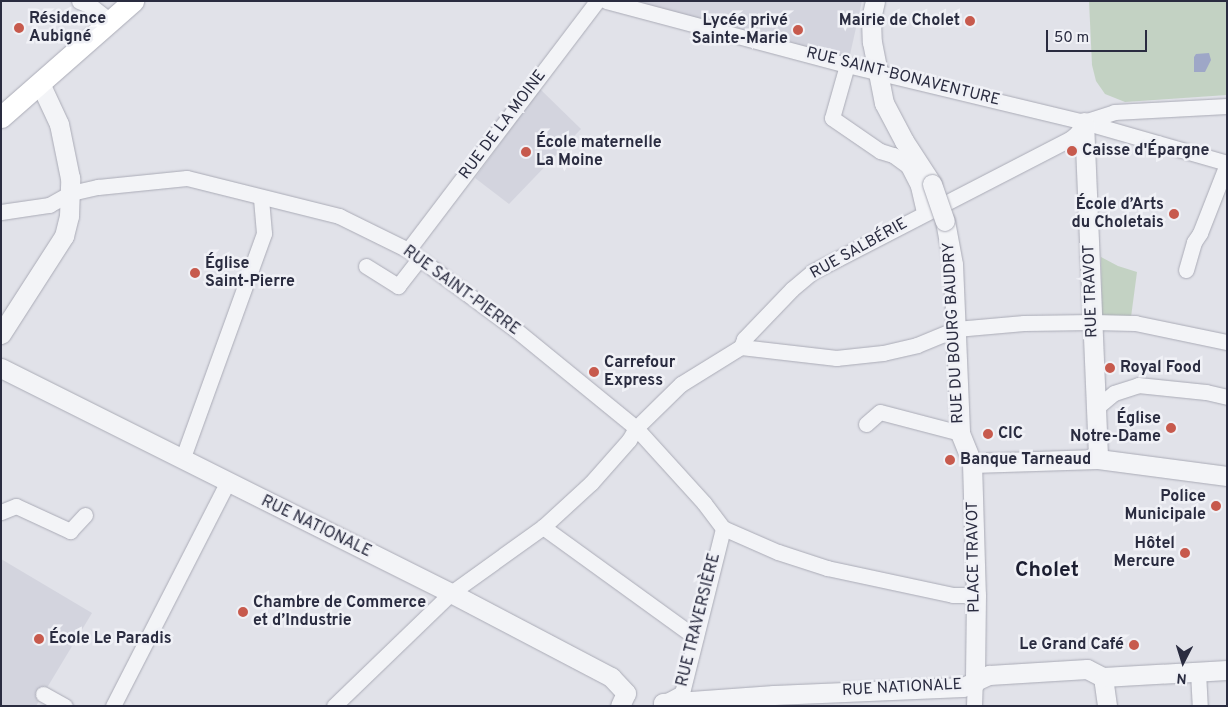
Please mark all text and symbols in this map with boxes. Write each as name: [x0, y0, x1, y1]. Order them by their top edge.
place label: Résidence Aubigné: [29, 9, 106, 47]
place label: Lycée privé Sainte-Marie: [692, 11, 788, 49]
place label: Mairie de Cholet: [839, 11, 960, 31]
marker: Mairie de Cholet: [964, 15, 976, 27]
scale bar: [1048, 20, 1149, 52]
marker: Résidence Aubigné: [13, 22, 25, 34]
marker: Lycée privé Sainte-Marie: [792, 24, 804, 36]
text: 50 m: [1054, 29, 1089, 48]
street label: RUE SAINT-BONAVENTURE: [804, 44, 1002, 110]
street label: RUE DE LA MOINE: [455, 66, 551, 184]
place label: École maternelle La Moine: [536, 133, 662, 171]
place label: Caisse d'Épargne: [1082, 141, 1210, 161]
marker: Caisse d'Épargne: [1066, 145, 1078, 157]
marker: École maternelle La Moine: [520, 146, 532, 158]
place label: École d’Arts du Choletais: [1071, 195, 1164, 233]
marker: École d’Arts du Choletais: [1168, 208, 1180, 220]
street label: RUE SALBÉRIE: [807, 214, 911, 284]
street label: RUE SAINT-PIERRE: [399, 242, 523, 340]
street label: RUE DU BOURG BAUDRY: [940, 242, 968, 424]
street label: RUE TRAVOT: [1080, 244, 1102, 338]
place label: Église Saint-Pierre: [205, 254, 295, 292]
marker: Église Saint-Pierre: [189, 267, 201, 279]
place label: Carrefour Express: [604, 353, 675, 391]
place label: Royal Food: [1120, 358, 1201, 378]
marker: Royal Food: [1104, 362, 1116, 374]
marker: Carrefour Express: [588, 366, 600, 378]
place label: Église Notre-Dame: [1070, 409, 1161, 447]
marker: Église Notre-Dame: [1165, 422, 1177, 434]
place label: CIC: [998, 424, 1023, 444]
marker: CIC: [982, 428, 994, 440]
place label: Banque Tarneaud: [960, 450, 1091, 470]
marker: Banque Tarneaud: [944, 454, 956, 466]
place label: Police Municipale: [1125, 487, 1206, 525]
street label: RUE NATIONALE: [258, 492, 374, 562]
marker: Police Municipale: [1210, 500, 1222, 512]
street label: PLACE TRAVOT: [963, 501, 985, 613]
place label: Hôtel Mercure: [1114, 534, 1175, 572]
marker: Hôtel Mercure: [1179, 547, 1191, 559]
street label: RUE TRAVERSIÈRE: [673, 551, 725, 689]
district label: Cholet: [1015, 558, 1079, 584]
place label: Chambre de Commerce et d’Industrie: [253, 593, 426, 631]
marker: Chambre de Commerce et d’Industrie: [237, 606, 249, 618]
place label: École Le Paradis: [49, 629, 172, 649]
marker: École Le Paradis: [33, 633, 45, 645]
place label: Le Grand Café: [1019, 635, 1124, 655]
north arrow: [1158, 637, 1208, 687]
marker: Le Grand Café: [1128, 639, 1140, 651]
text: N: [1176, 669, 1187, 686]
street label: RUE NATIONALE: [841, 675, 963, 701]

